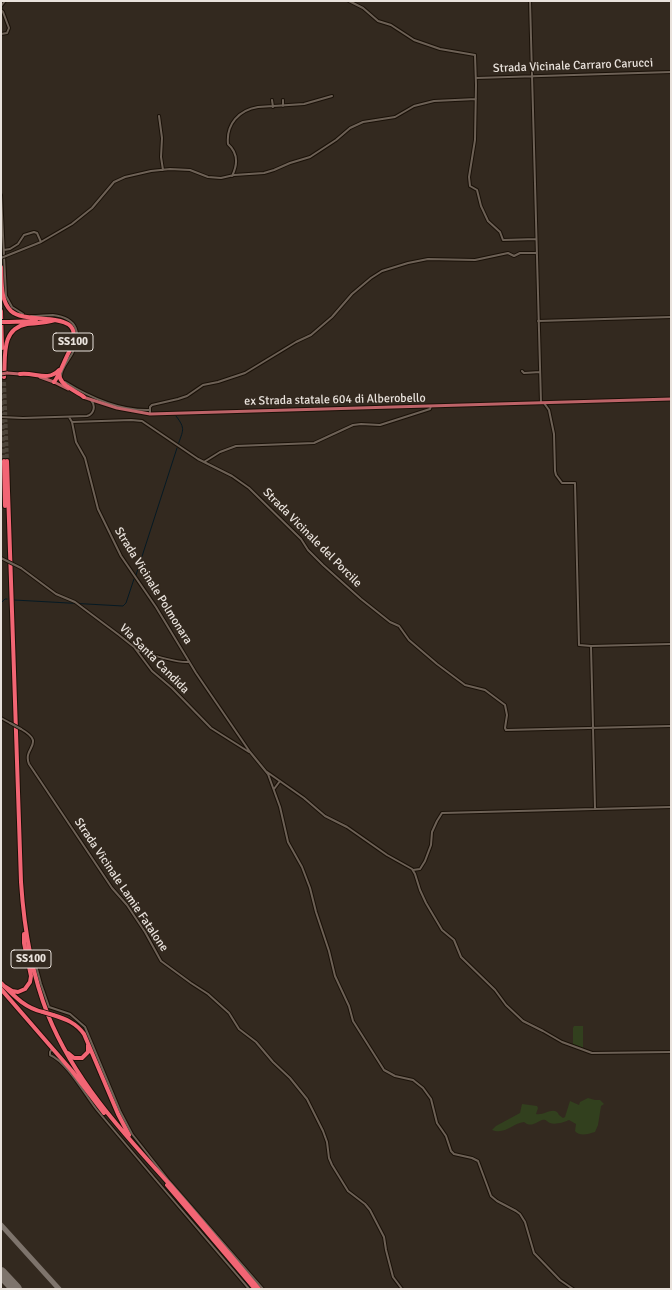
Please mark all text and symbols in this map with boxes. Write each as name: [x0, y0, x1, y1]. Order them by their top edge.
street label: Strada Vicinale Carraro Carucci: [493, 56, 653, 76]
road number: SS100: [53, 333, 93, 351]
street label: ex Strada statale 604 di Alberobello: [244, 391, 426, 409]
street label: Strada Vicinale del Porcile: [260, 486, 364, 590]
street label: Strada Vicinale Polmonara: [111, 525, 195, 647]
street label: Via Santa Candida: [116, 621, 192, 697]
street label: Strada Vicinale Lamie Fatalone: [71, 815, 171, 955]
road number: SS100: [11, 950, 51, 968]

